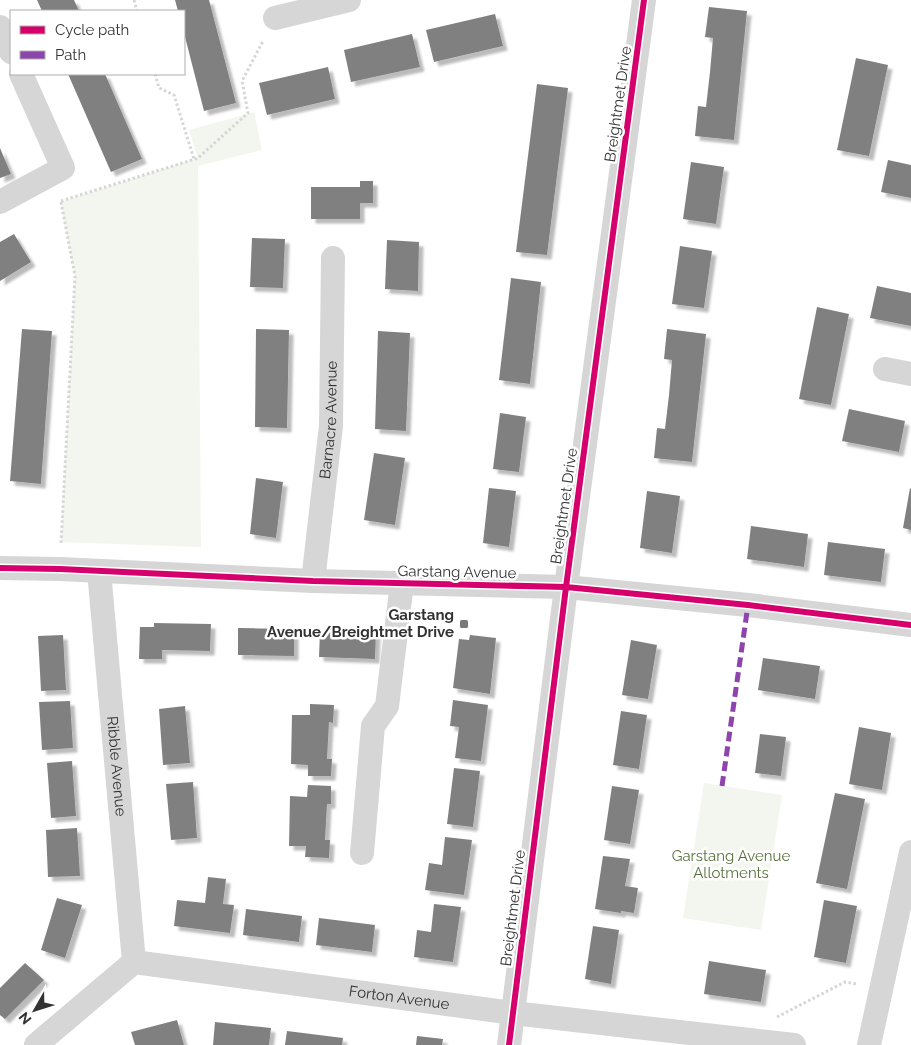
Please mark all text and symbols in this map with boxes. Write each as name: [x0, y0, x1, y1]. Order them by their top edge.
legend: [10, 10, 185, 75]
text: Cycle path: [55, 21, 129, 39]
street label: Breightmet Drive: [601, 45, 635, 163]
text: Path: [55, 46, 86, 64]
street label: Barnacre Avenue: [316, 360, 341, 480]
street label: Breightmet Drive: [547, 447, 581, 565]
street label: Garstang Avenue: [398, 562, 517, 582]
place label: Garstang Avenue/Breightmet Drive: [267, 606, 454, 641]
marker: Garstang Avenue/Breightmet Drive: [458, 618, 470, 630]
street label: Ribble Avenue: [103, 715, 130, 817]
park label: Garstang Avenue Allotments: [672, 847, 791, 882]
street label: Breightmet Drive: [497, 849, 529, 967]
street label: Forton Avenue: [348, 982, 451, 1013]
north arrow: [10, 985, 60, 1035]
text: N: [15, 1009, 34, 1027]

